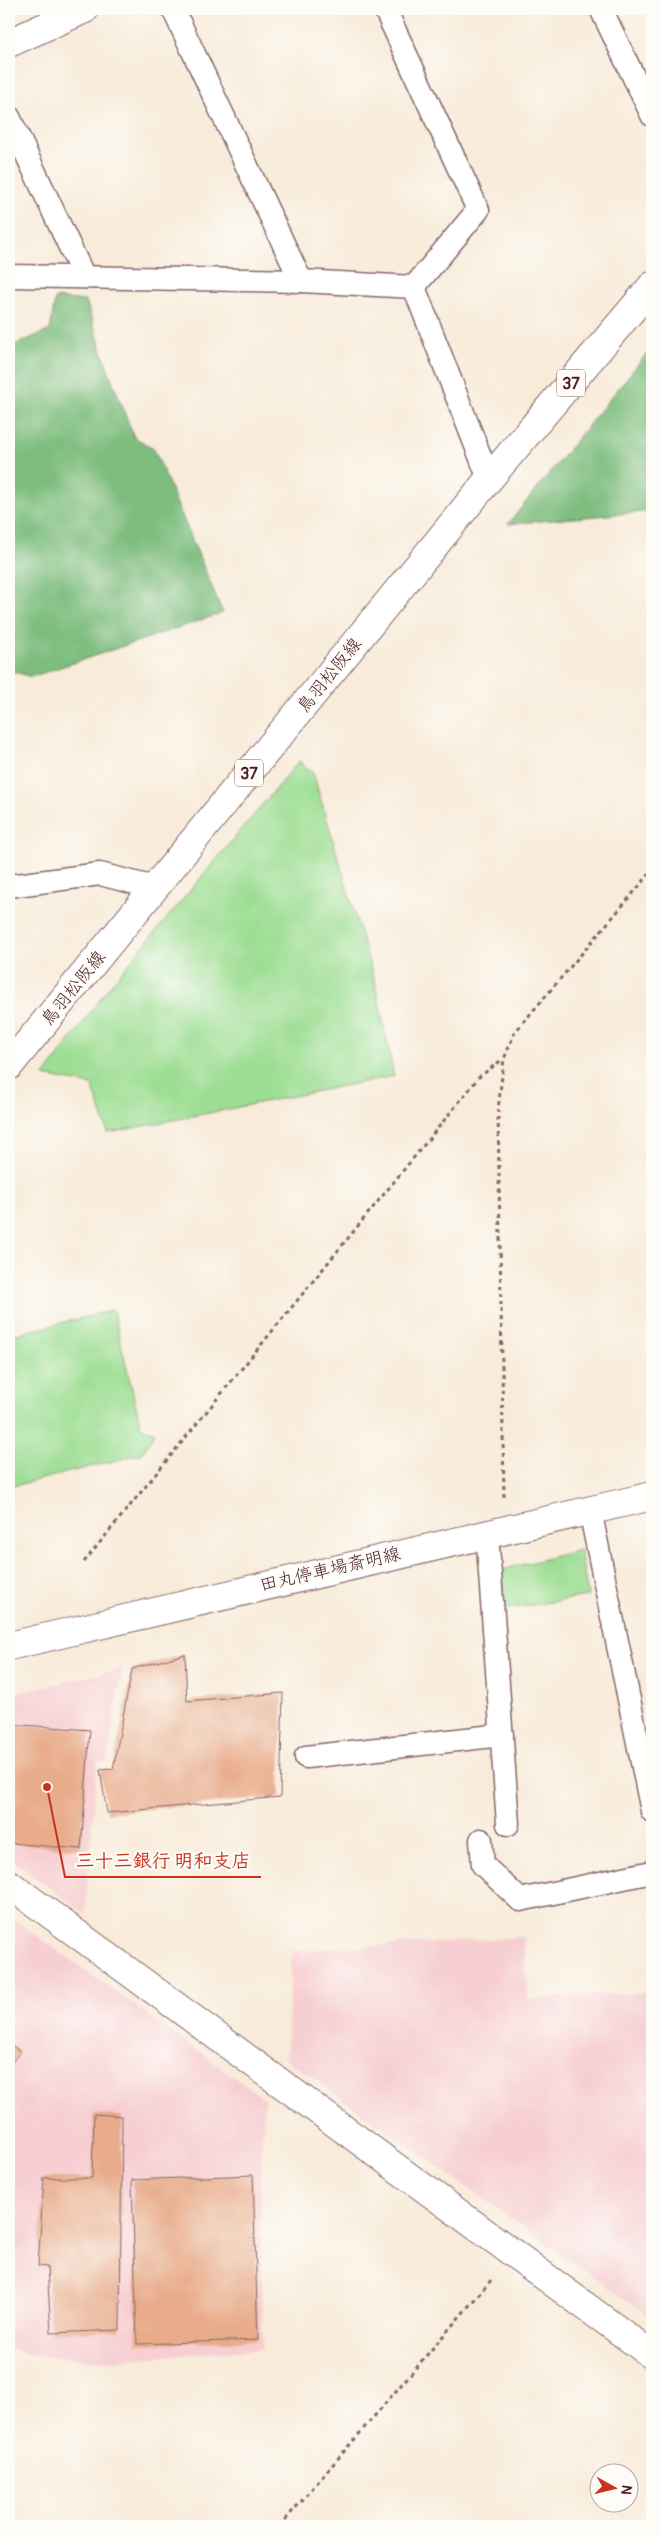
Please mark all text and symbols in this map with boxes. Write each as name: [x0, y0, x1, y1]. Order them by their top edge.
road number: 37: [557, 369, 585, 396]
street label: 鳥羽松阪線: [292, 633, 367, 718]
road number: 37: [235, 760, 263, 786]
street label: 鳥羽松阪線: [36, 946, 111, 1031]
street label: 田丸停車場斎明線: [257, 1542, 403, 1597]
callout: 三十三銀行 明和支店: [65, 1843, 261, 1877]
text: 三十三銀行 明和支店: [75, 1849, 251, 1873]
north arrow: [588, 2462, 638, 2512]
text: N: [617, 2484, 635, 2496]

